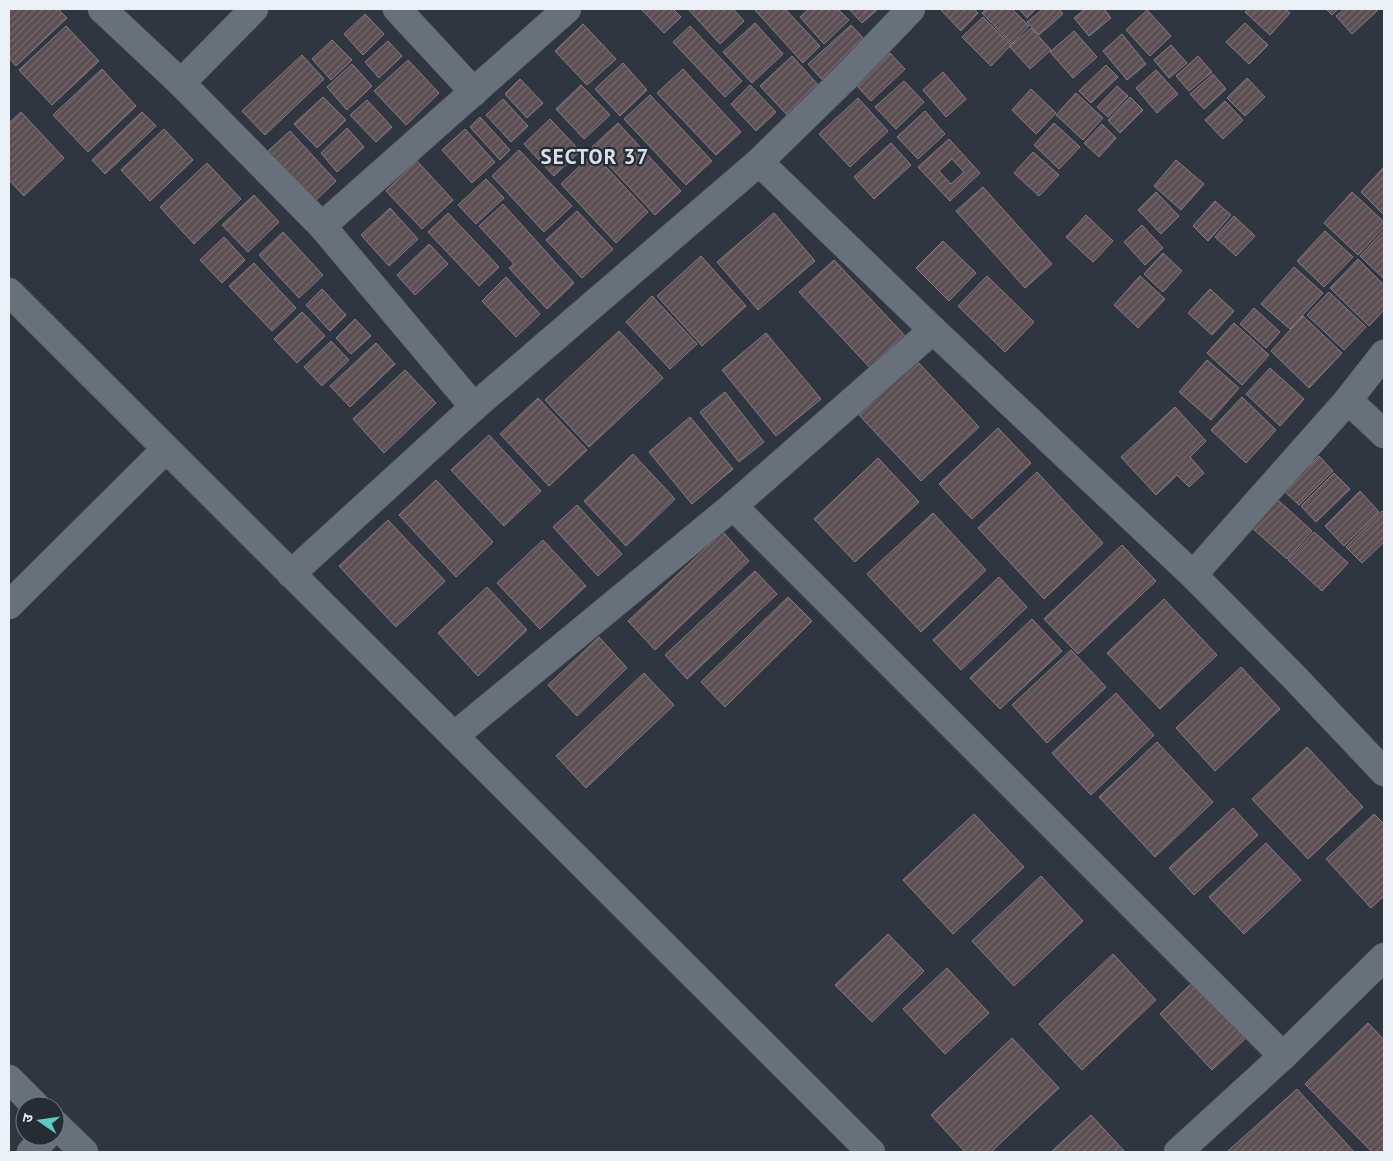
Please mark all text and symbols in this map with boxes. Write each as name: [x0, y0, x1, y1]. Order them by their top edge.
district label: SECTOR 37: [541, 143, 649, 170]
north arrow: [15, 1096, 65, 1146]
text: उ: [18, 1111, 37, 1124]

